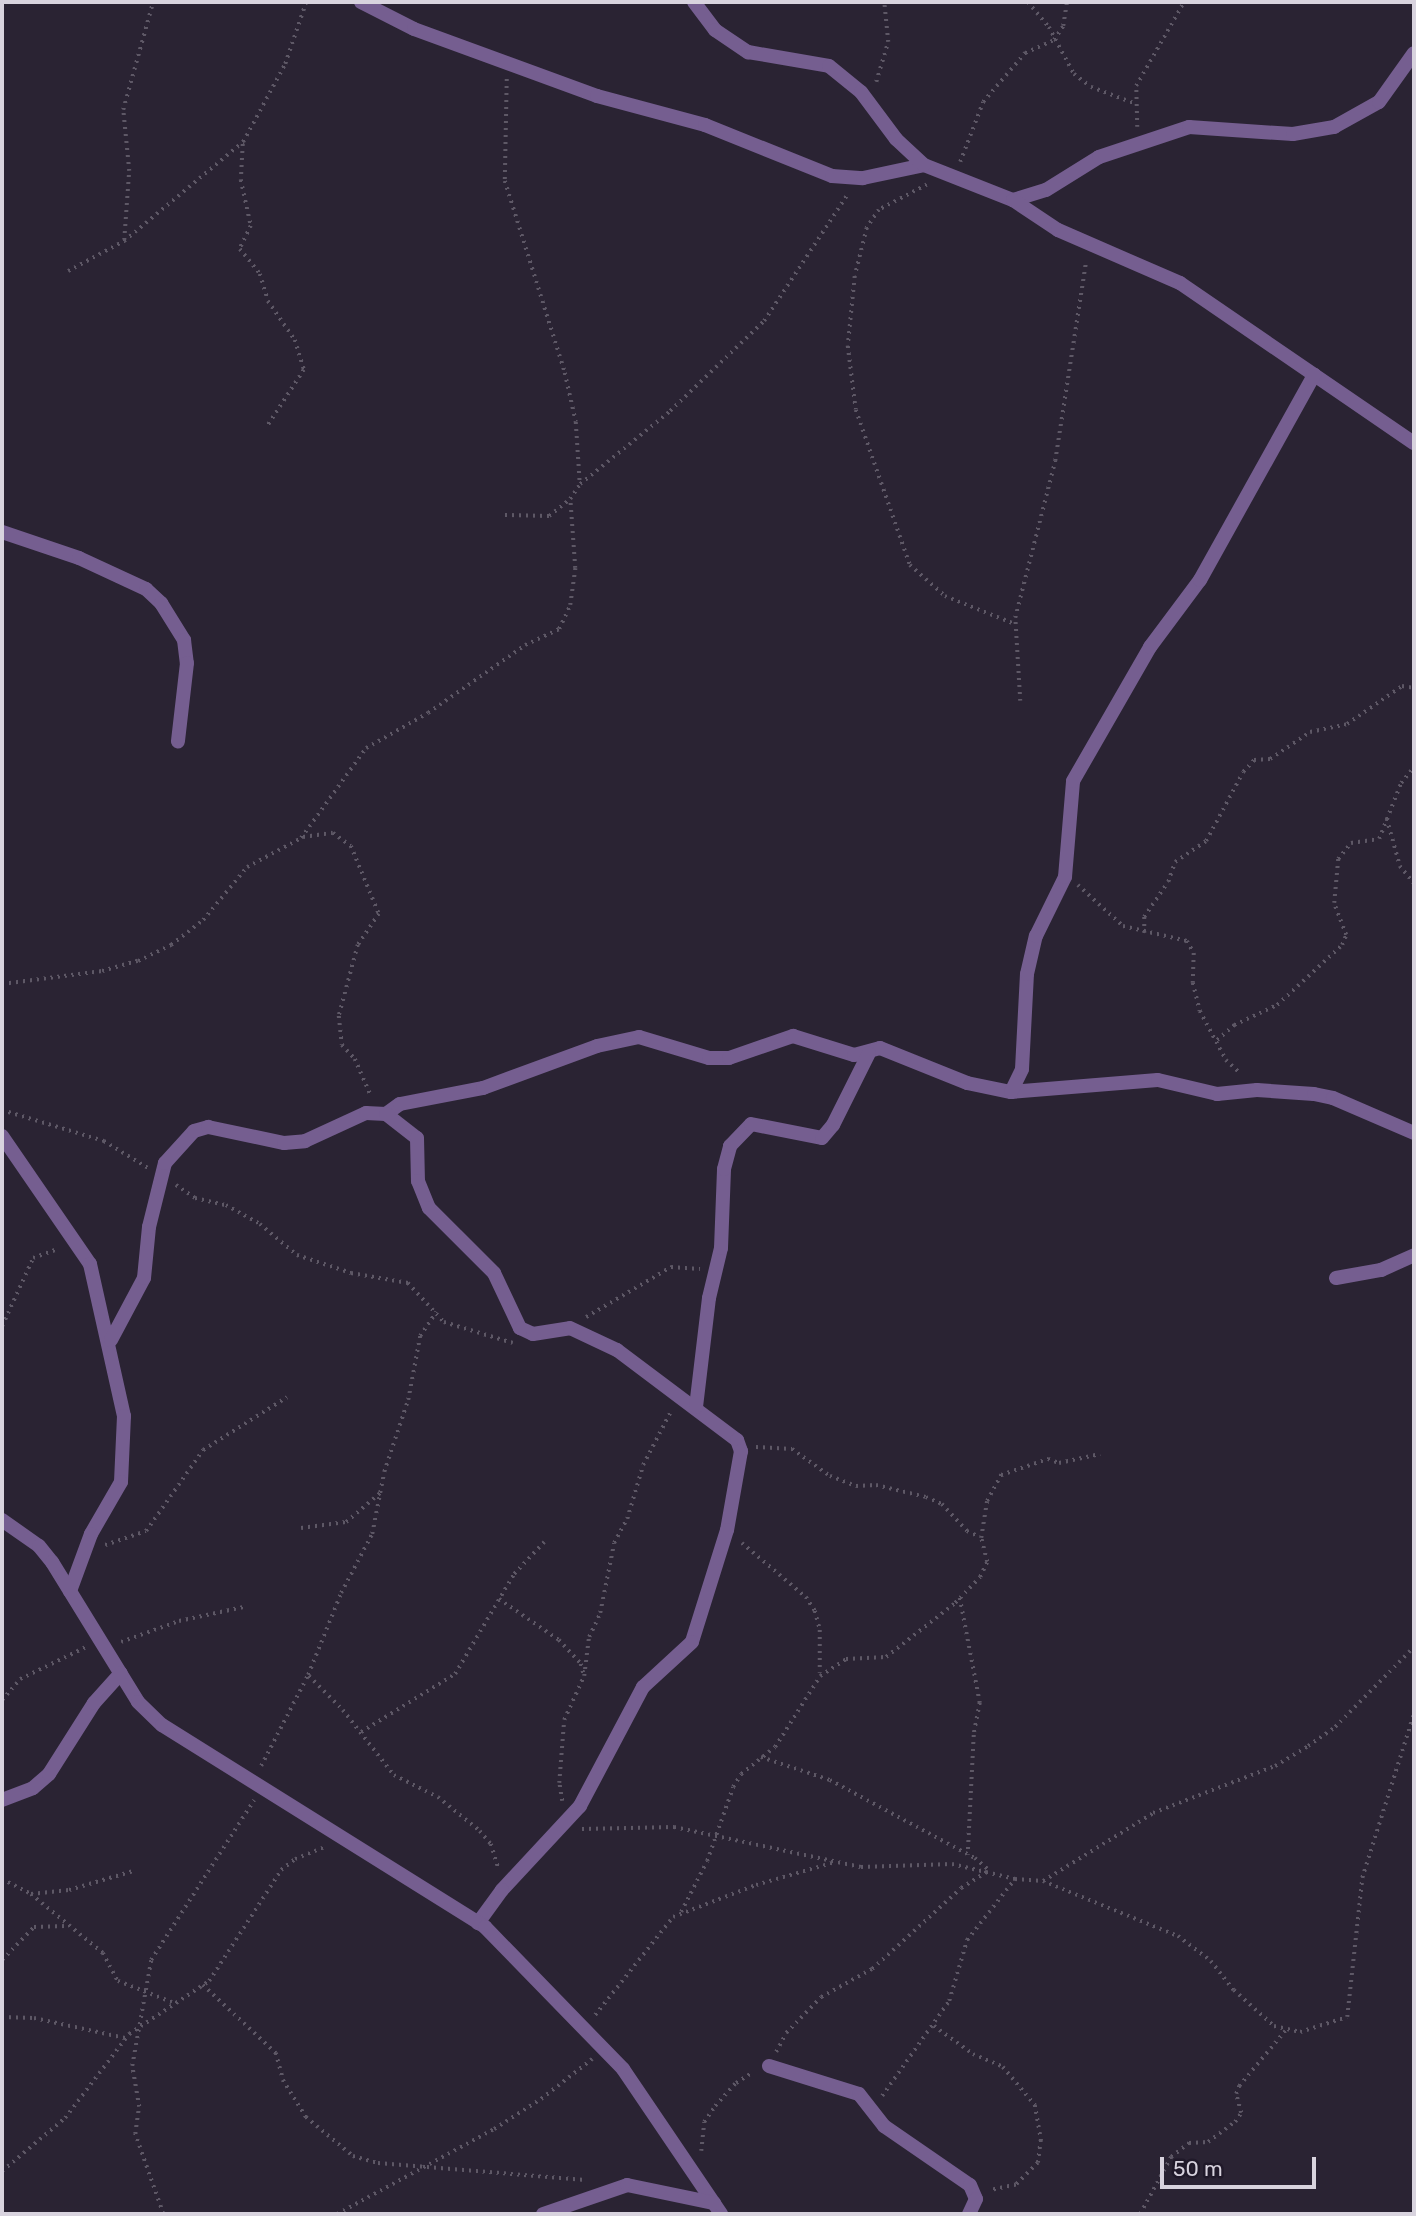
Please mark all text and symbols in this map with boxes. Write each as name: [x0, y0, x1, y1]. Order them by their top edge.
scale bar: [1164, 2142, 1320, 2186]
text: 50 m: [1173, 2156, 1223, 2181]

